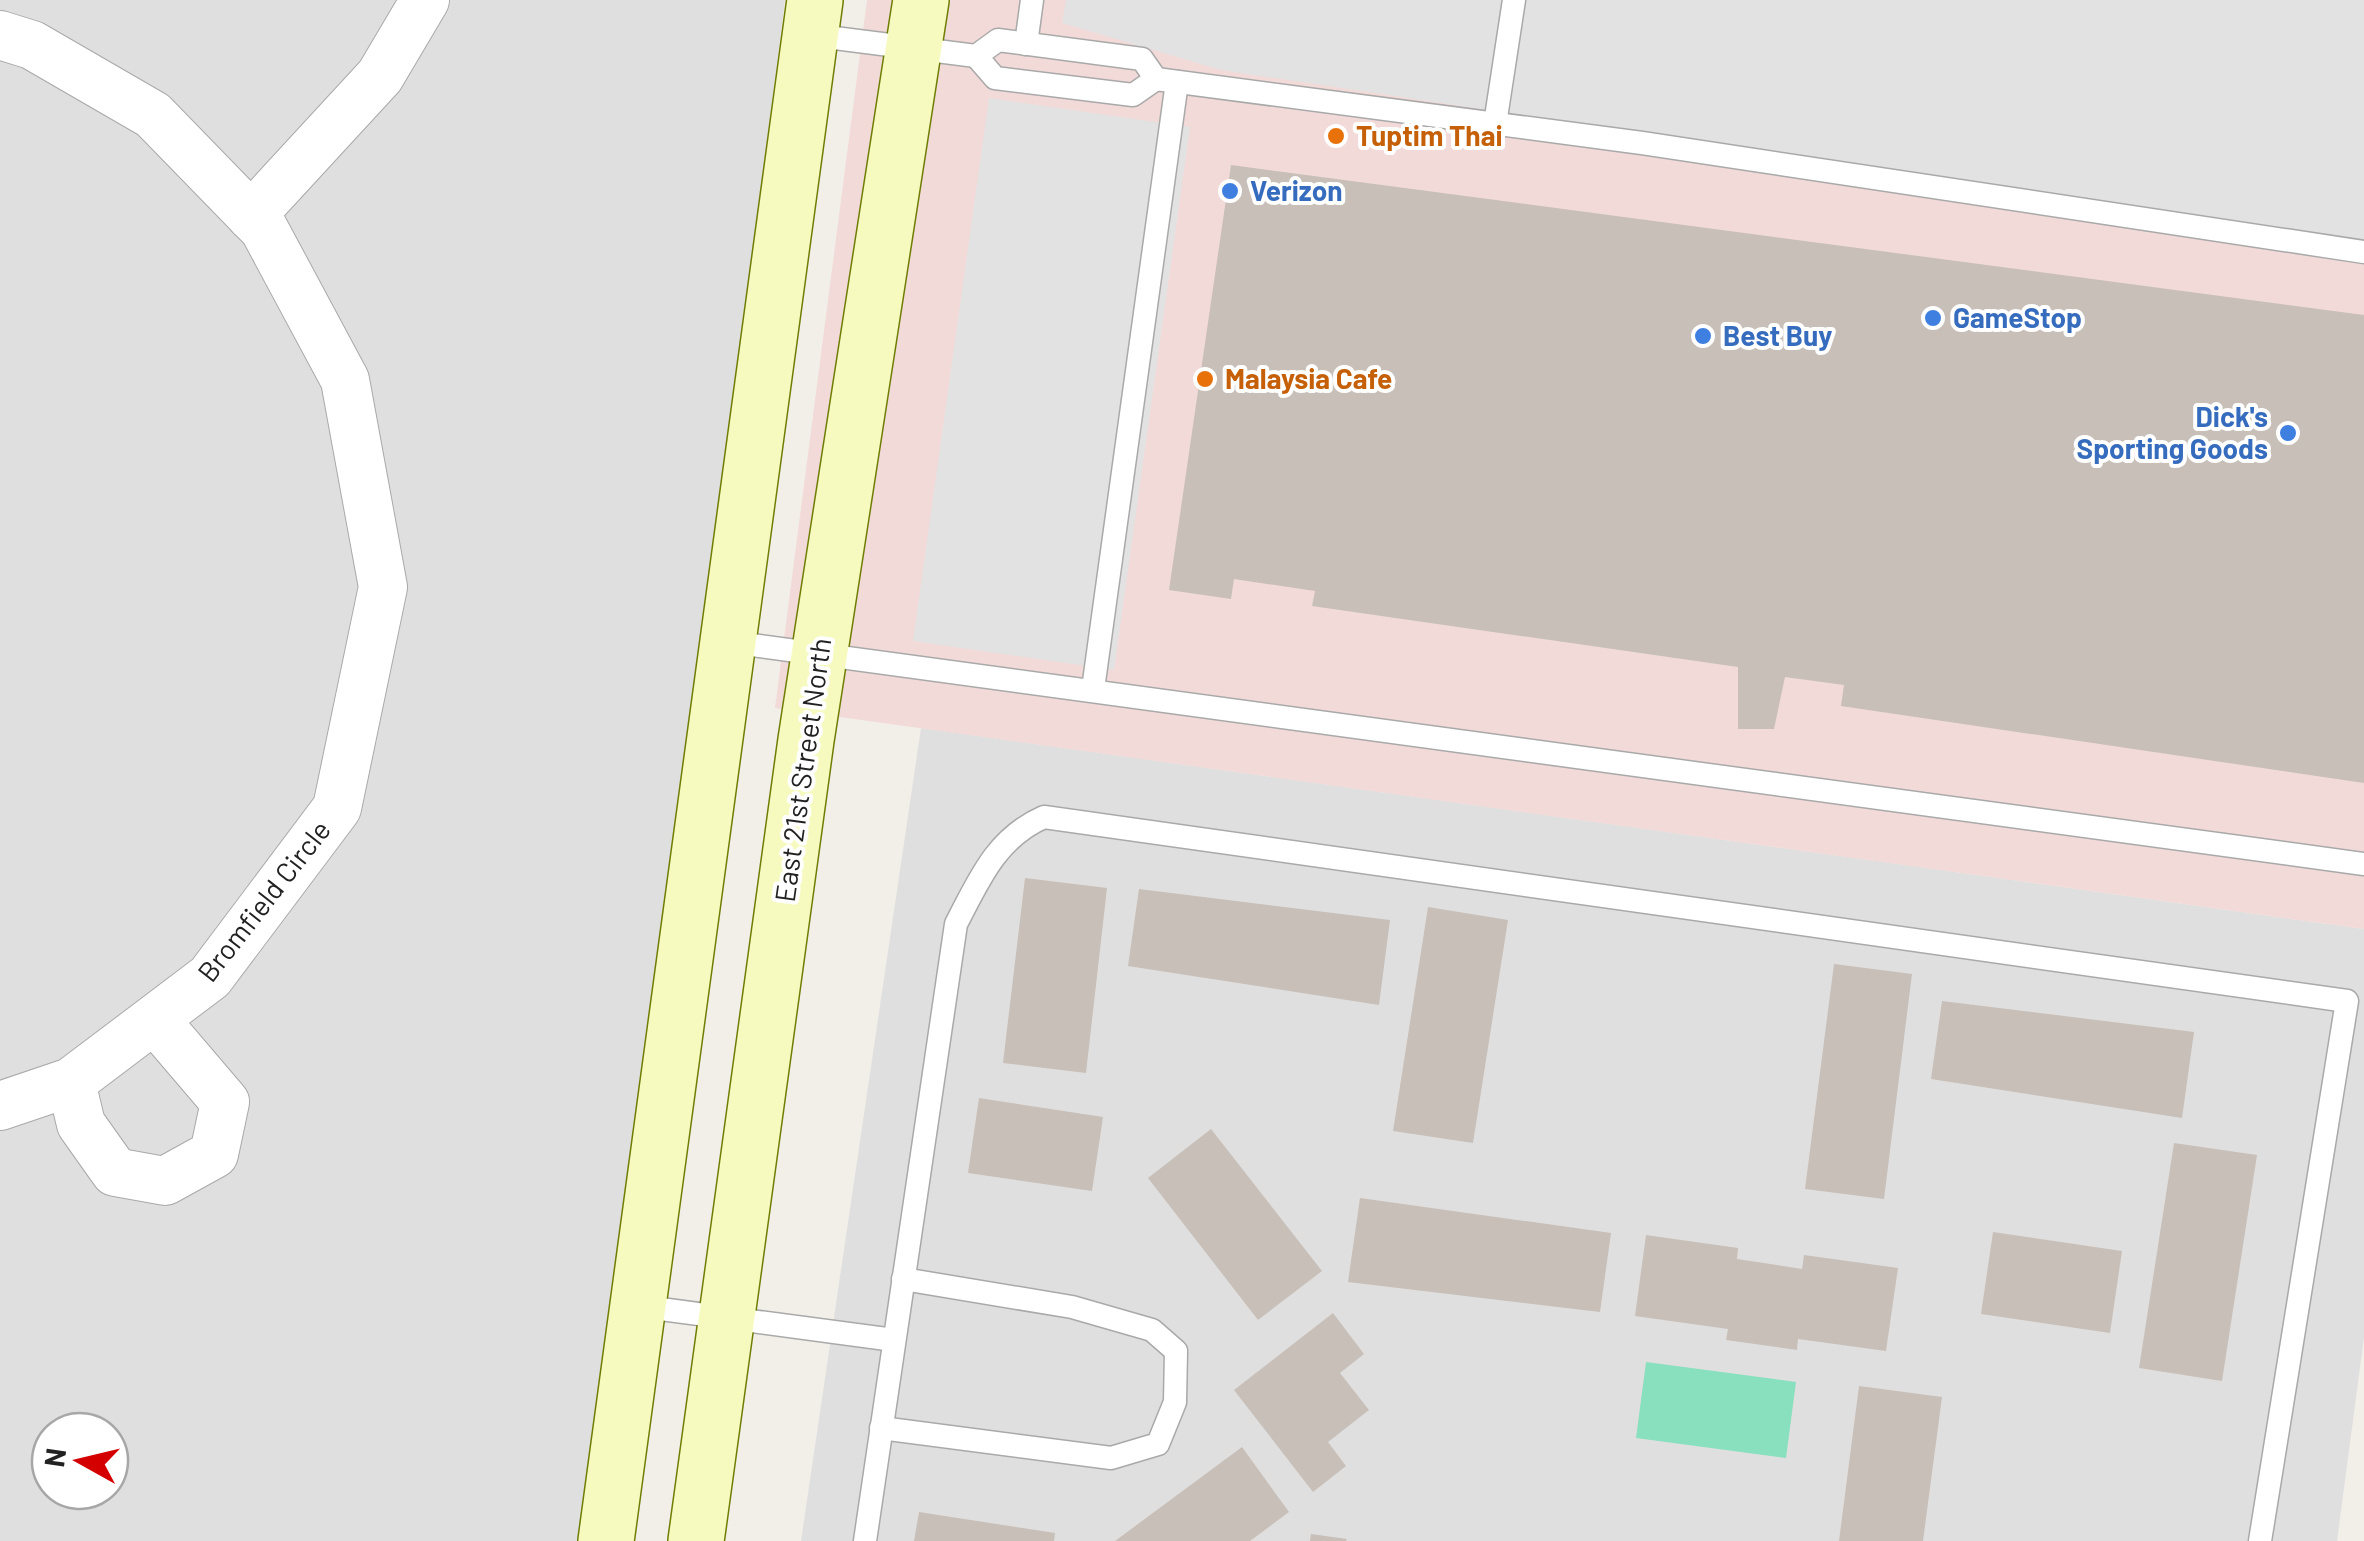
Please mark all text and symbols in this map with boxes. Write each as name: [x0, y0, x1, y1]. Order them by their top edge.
place label: Tuptim Thai: [1356, 118, 1503, 152]
marker: Tuptim Thai: [1325, 125, 1347, 147]
place label: Verizon: [1250, 173, 1343, 207]
marker: Verizon: [1219, 180, 1241, 202]
place label: GameStop: [1953, 300, 2082, 334]
marker: GameStop: [1922, 307, 1944, 329]
place label: Best Buy: [1723, 318, 1832, 352]
marker: Best Buy: [1692, 325, 1714, 347]
place label: Malaysia Cafe: [1225, 361, 1392, 395]
marker: Malaysia Cafe: [1194, 368, 1216, 390]
place label: Dick's Sporting Goods: [2077, 399, 2268, 465]
marker: Dick's Sporting Goods: [2277, 422, 2299, 444]
street label: East 21st Street North: [767, 636, 837, 904]
street label: Bromfield Circle: [190, 813, 337, 988]
north arrow: [30, 1411, 130, 1511]
text: N: [36, 1446, 72, 1469]

